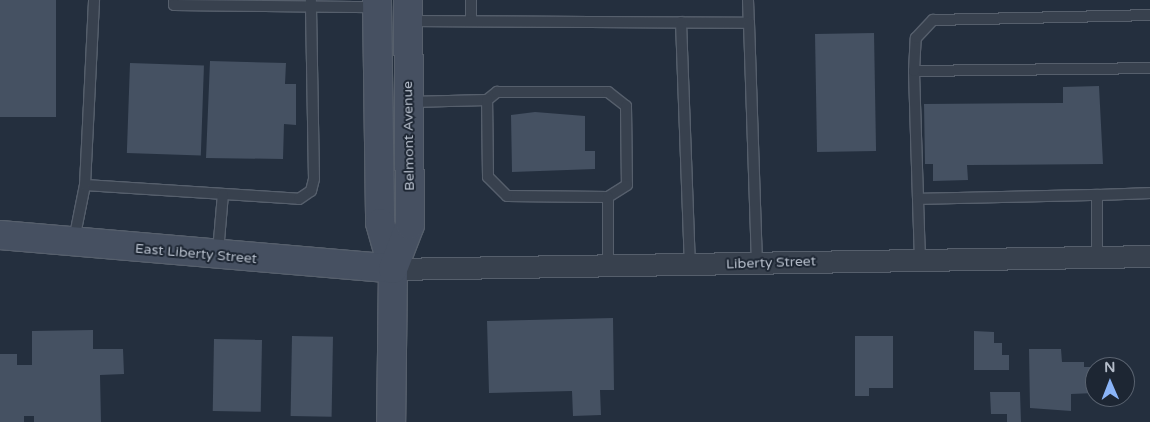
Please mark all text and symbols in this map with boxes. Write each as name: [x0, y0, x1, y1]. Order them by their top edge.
street label: Belmont Avenue: [400, 81, 418, 191]
street label: East Liberty Street: [134, 240, 258, 268]
street label: Liberty Street: [726, 253, 816, 273]
north arrow: [1085, 357, 1135, 407]
text: N: [1104, 359, 1116, 376]

